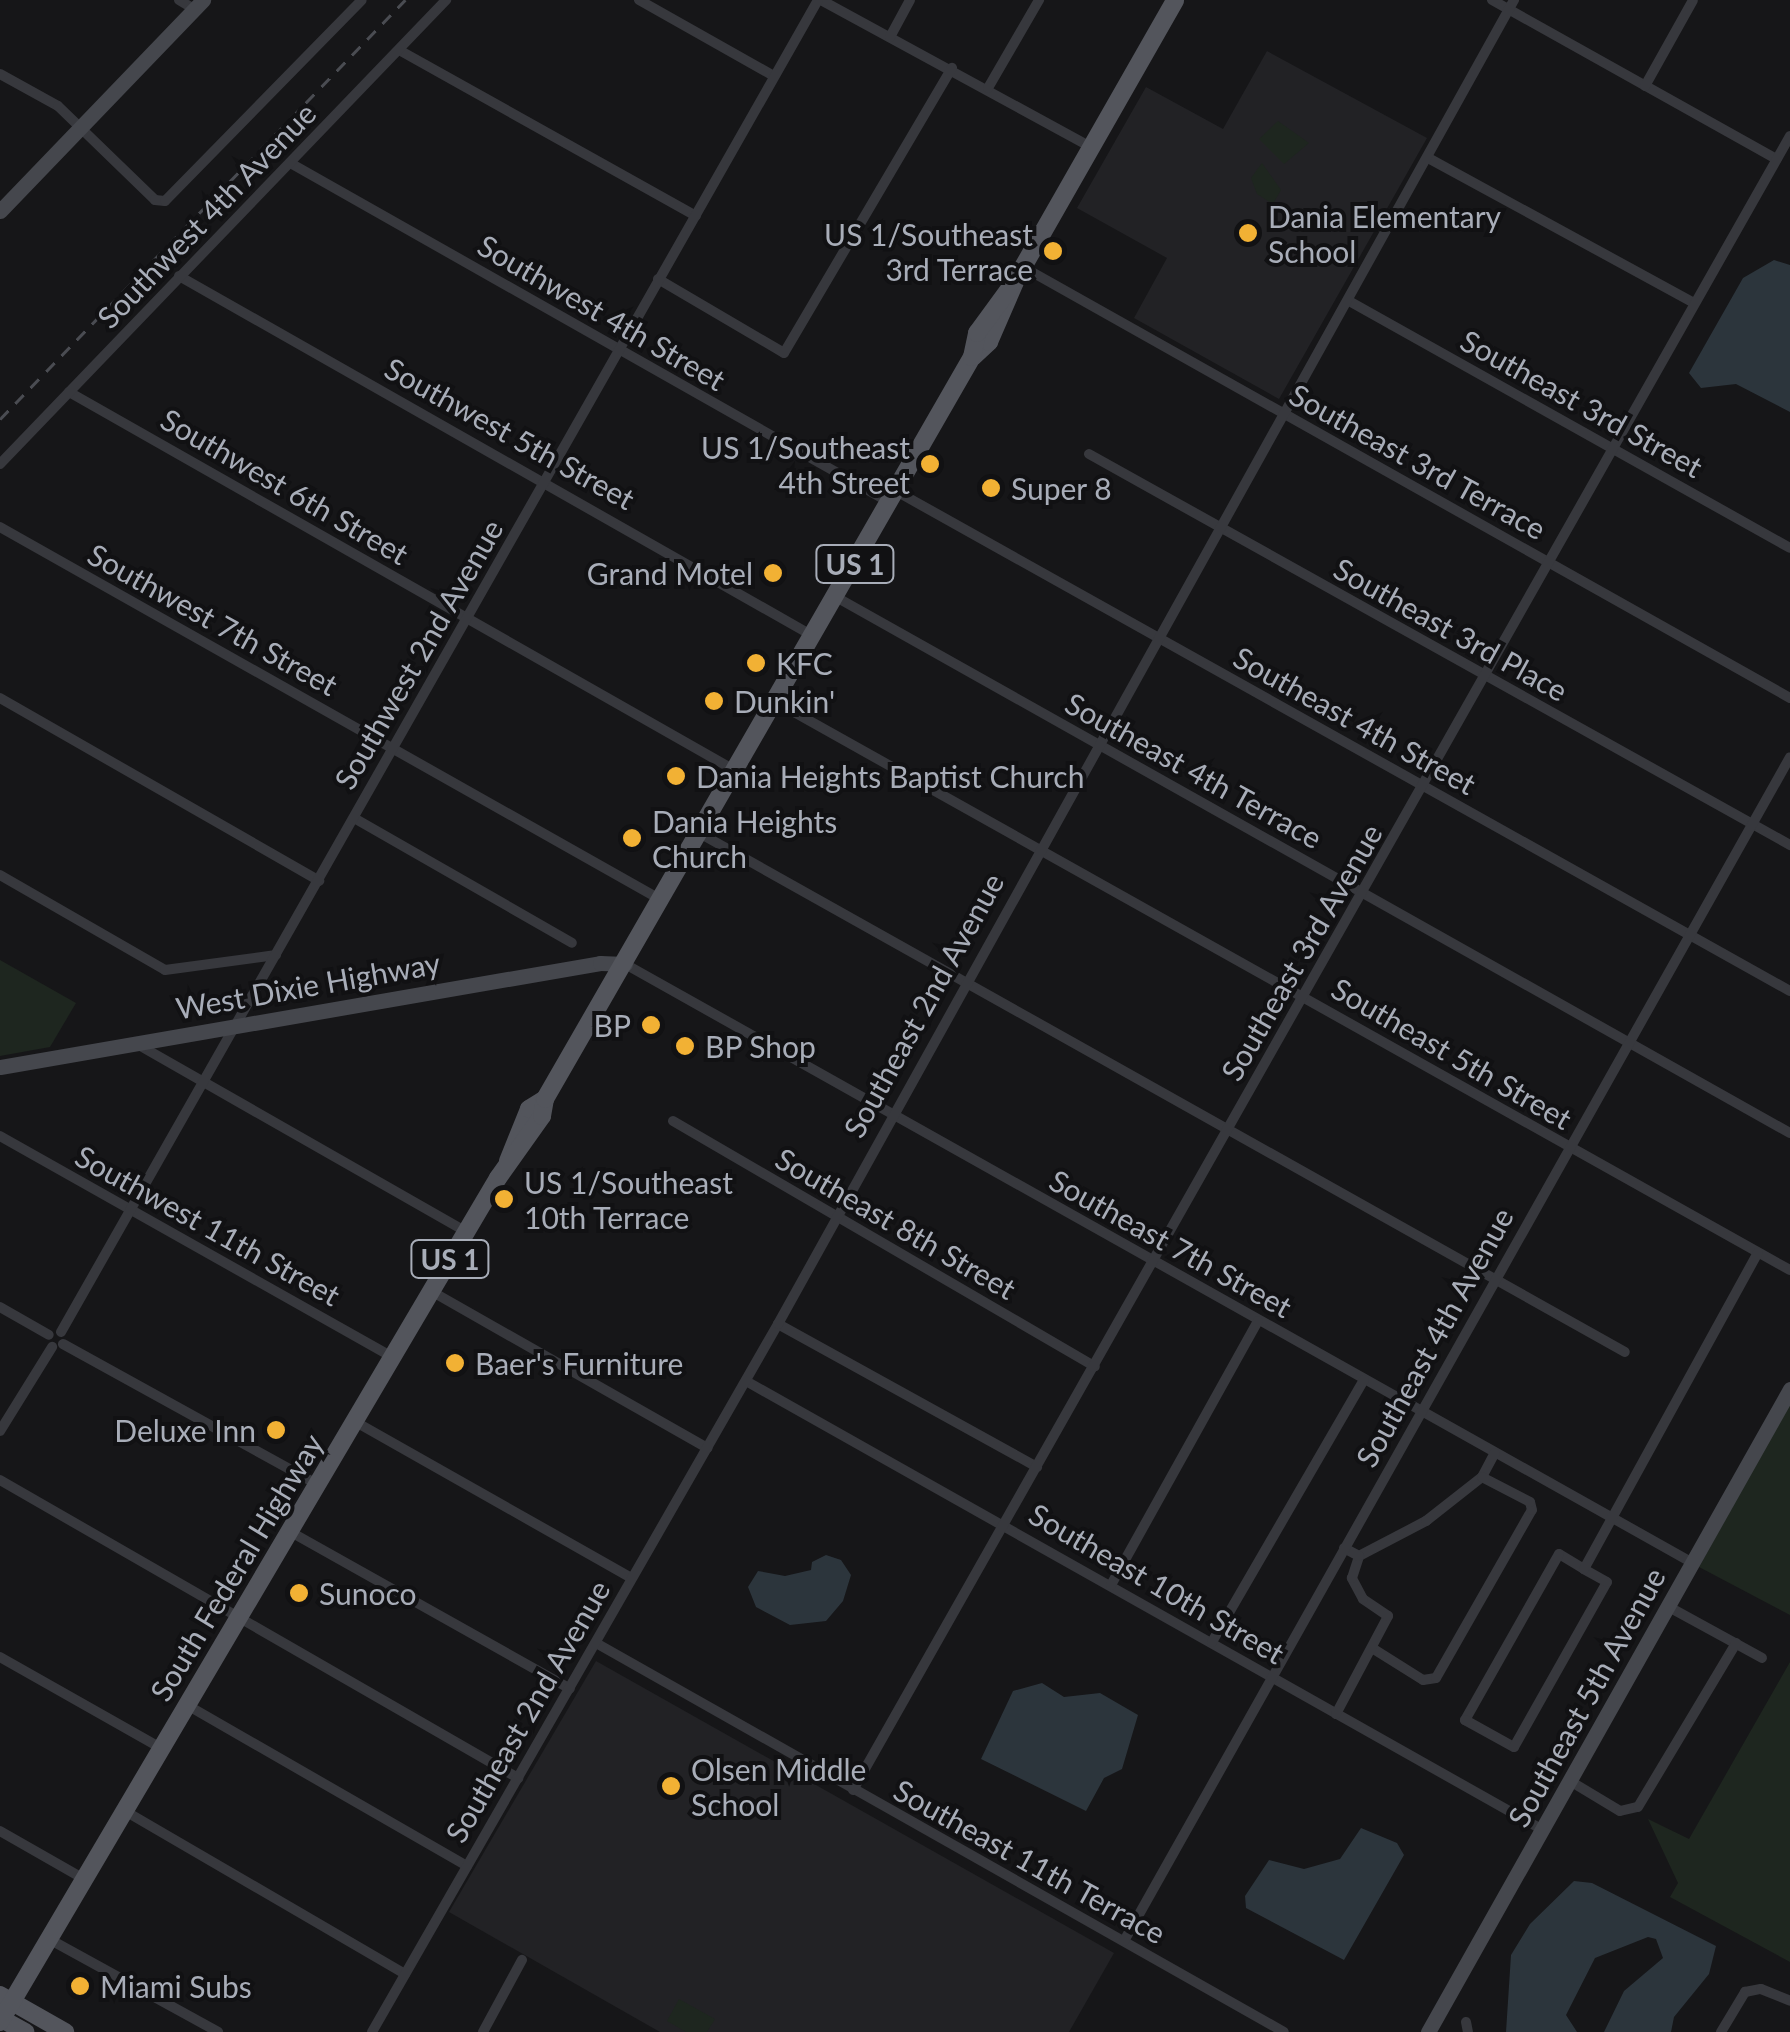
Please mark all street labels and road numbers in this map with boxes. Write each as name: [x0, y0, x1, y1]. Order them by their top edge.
street label: Southwest 4th Avenue: [89, 95, 323, 335]
street label: Southwest 4th Street: [472, 227, 732, 397]
street label: Southeast 3rd Street: [1455, 322, 1709, 484]
street label: Southwest 5th Street: [379, 349, 641, 517]
street label: Southeast 3rd Terrace: [1283, 375, 1553, 547]
street label: Southwest 6th Street: [155, 401, 415, 571]
street label: Southwest 2nd Avenue: [326, 513, 510, 795]
street label: Southwest 7th Street: [82, 535, 344, 703]
road number: US 1: [815, 541, 895, 587]
street label: Southeast 3rd Place: [1328, 550, 1574, 708]
street label: Southeast 4th Street: [1228, 639, 1482, 801]
street label: Southeast 4th Terrace: [1059, 684, 1329, 856]
street label: Southeast 3rd Avenue: [1213, 817, 1389, 1087]
street label: Southeast 2nd Avenue: [835, 866, 1011, 1144]
street label: West Dixie Highway: [173, 944, 443, 1026]
street label: Southeast 5th Street: [1326, 970, 1578, 1136]
street label: Southwest 11th Street: [69, 1137, 347, 1313]
street label: Southeast 8th Street: [770, 1140, 1022, 1306]
street label: Southeast 7th Street: [1044, 1162, 1298, 1324]
street label: Southeast 4th Avenue: [1348, 1201, 1520, 1473]
road number: US 1: [410, 1236, 490, 1282]
street label: South Federal Highway: [142, 1427, 330, 1707]
street label: Southeast 10th Street: [1023, 1495, 1291, 1671]
street label: Southeast 5th Avenue: [1500, 1561, 1672, 1833]
street label: Southeast 2nd Avenue: [437, 1573, 617, 1849]
street label: Southeast 11th Terrace: [888, 1771, 1172, 1951]

